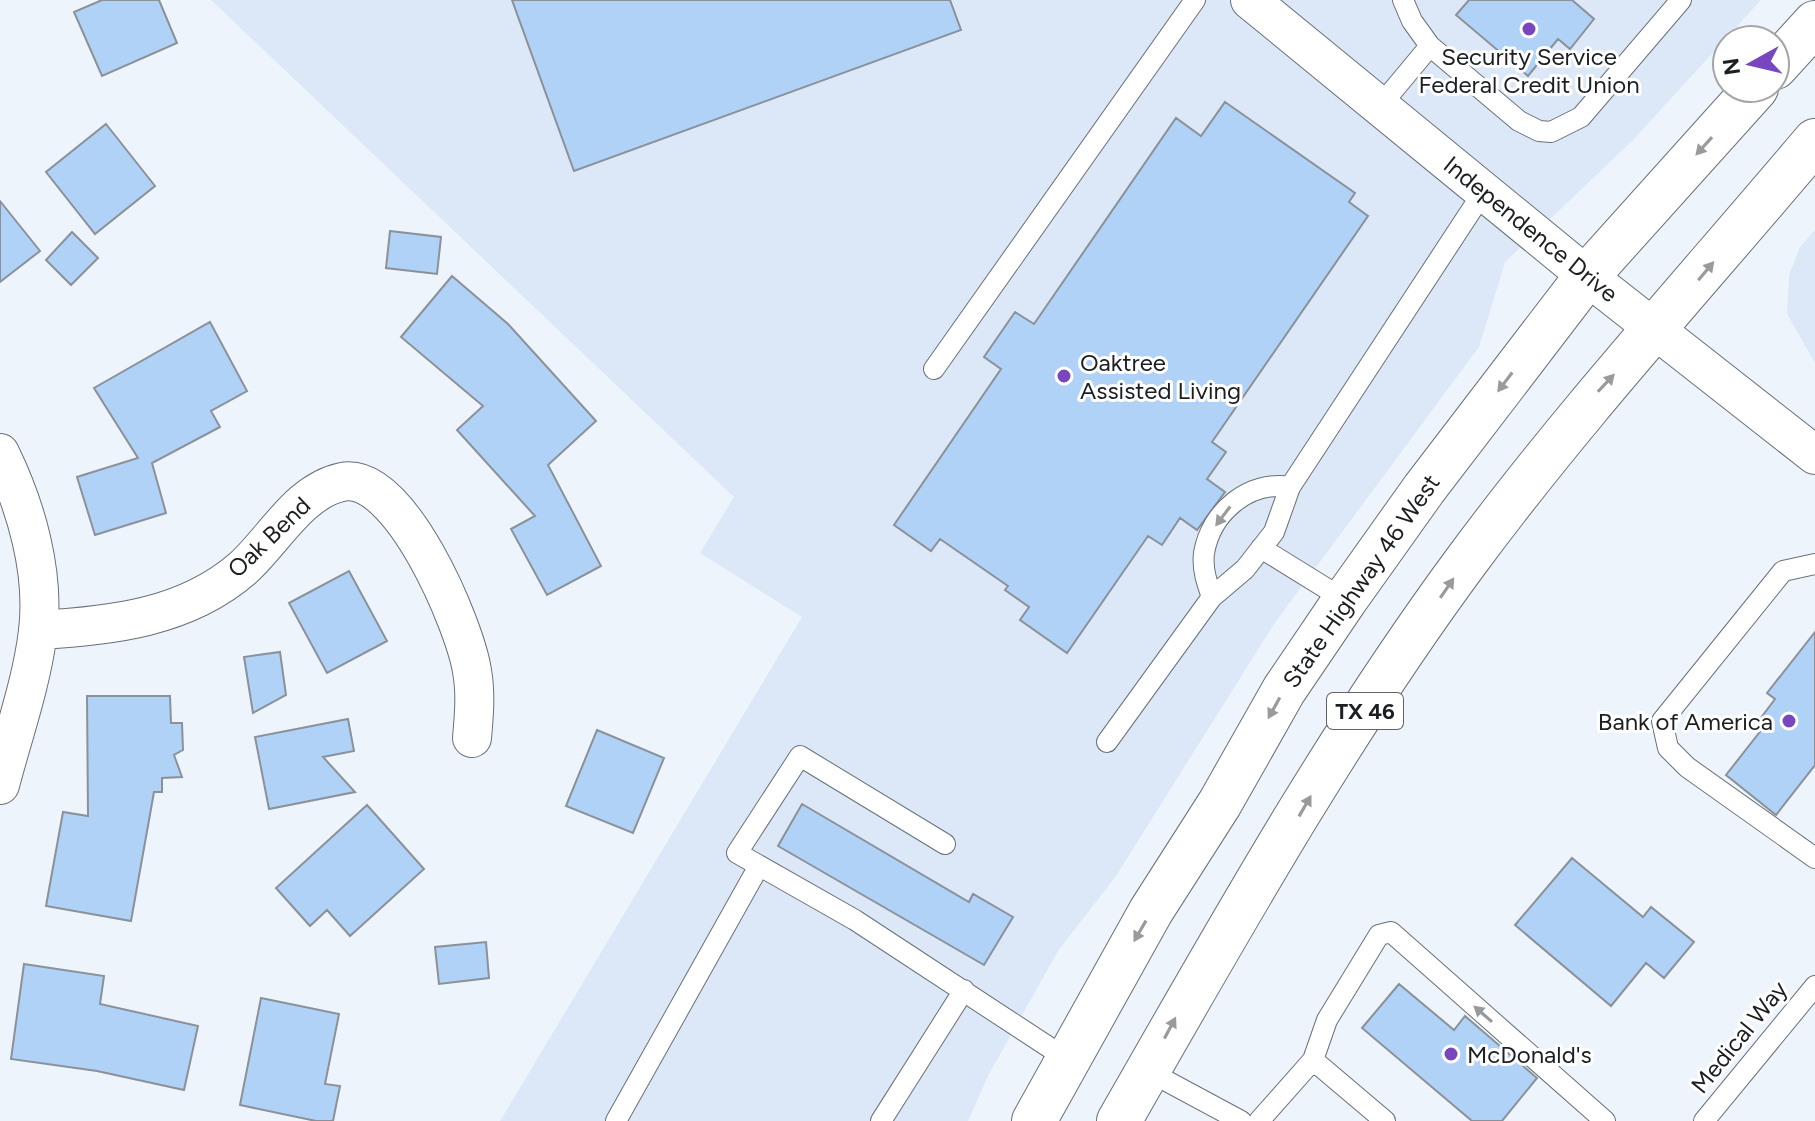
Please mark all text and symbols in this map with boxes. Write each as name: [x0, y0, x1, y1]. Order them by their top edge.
marker: Security Service Federal Credit Union: [1520, 20, 1538, 38]
north arrow: [1711, 24, 1791, 104]
place label: Security Service Federal Credit Union: [1418, 42, 1640, 99]
text: N: [1717, 56, 1746, 77]
one-way arrow: [1696, 136, 1714, 155]
street label: Independence Drive: [1438, 150, 1624, 308]
one-way arrow: [1697, 261, 1714, 281]
place label: Oaktree Assisted Living: [1080, 348, 1241, 405]
marker: Oaktree Assisted Living: [1055, 367, 1073, 385]
one-way arrow: [1497, 372, 1513, 392]
one-way arrow: [1597, 374, 1615, 393]
street label: State Highway 46 West: [1276, 469, 1446, 693]
street label: Oak Bend: [222, 491, 316, 583]
one-way arrow: [1216, 505, 1232, 526]
one-way arrow: [1440, 578, 1455, 599]
road number: TX 46: [1327, 693, 1403, 729]
one-way arrow: [1267, 697, 1281, 719]
place label: Bank of America: [1598, 707, 1773, 736]
marker: Bank of America: [1780, 712, 1798, 730]
one-way arrow: [1298, 795, 1312, 817]
one-way arrow: [1133, 920, 1147, 942]
street label: Medical Way: [1685, 975, 1793, 1099]
one-way arrow: [1474, 1006, 1494, 1023]
one-way arrow: [1164, 1017, 1177, 1040]
place label: McDonald's: [1467, 1040, 1592, 1069]
marker: McDonald's: [1442, 1045, 1460, 1063]

